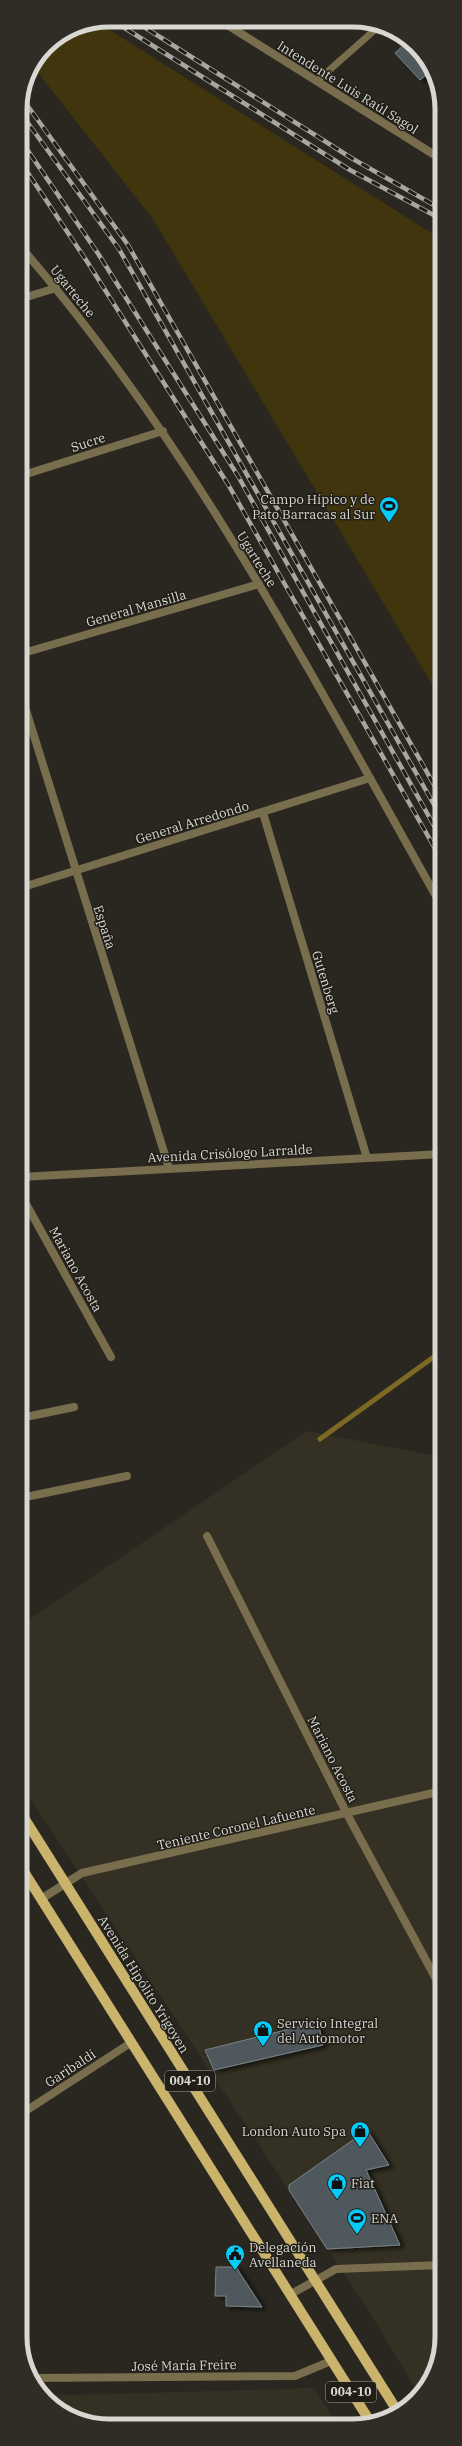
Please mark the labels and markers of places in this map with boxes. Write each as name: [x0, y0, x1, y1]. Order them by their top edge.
place label: Campo Hípico y de Pato Barracas al Sur: [252, 491, 375, 523]
sports icon: Campo Hípico y de Pato Barracas al Sur: [378, 495, 400, 523]
place label: Servicio Integral del Automotor: [277, 2015, 378, 2047]
shop icon: Servicio Integral del Automotor: [252, 2019, 274, 2047]
shop icon: London Auto Spa: [349, 2120, 371, 2148]
place label: London Auto Spa: [242, 2123, 346, 2140]
shop icon: Fiat: [326, 2172, 348, 2200]
place label: Fiat: [351, 2175, 375, 2192]
sports icon: ENA: [346, 2207, 368, 2235]
place label: ENA: [371, 2210, 398, 2227]
place label: Delegación Avellaneda: [249, 2239, 317, 2271]
public building icon: Delegación Avellaneda: [224, 2243, 246, 2271]

